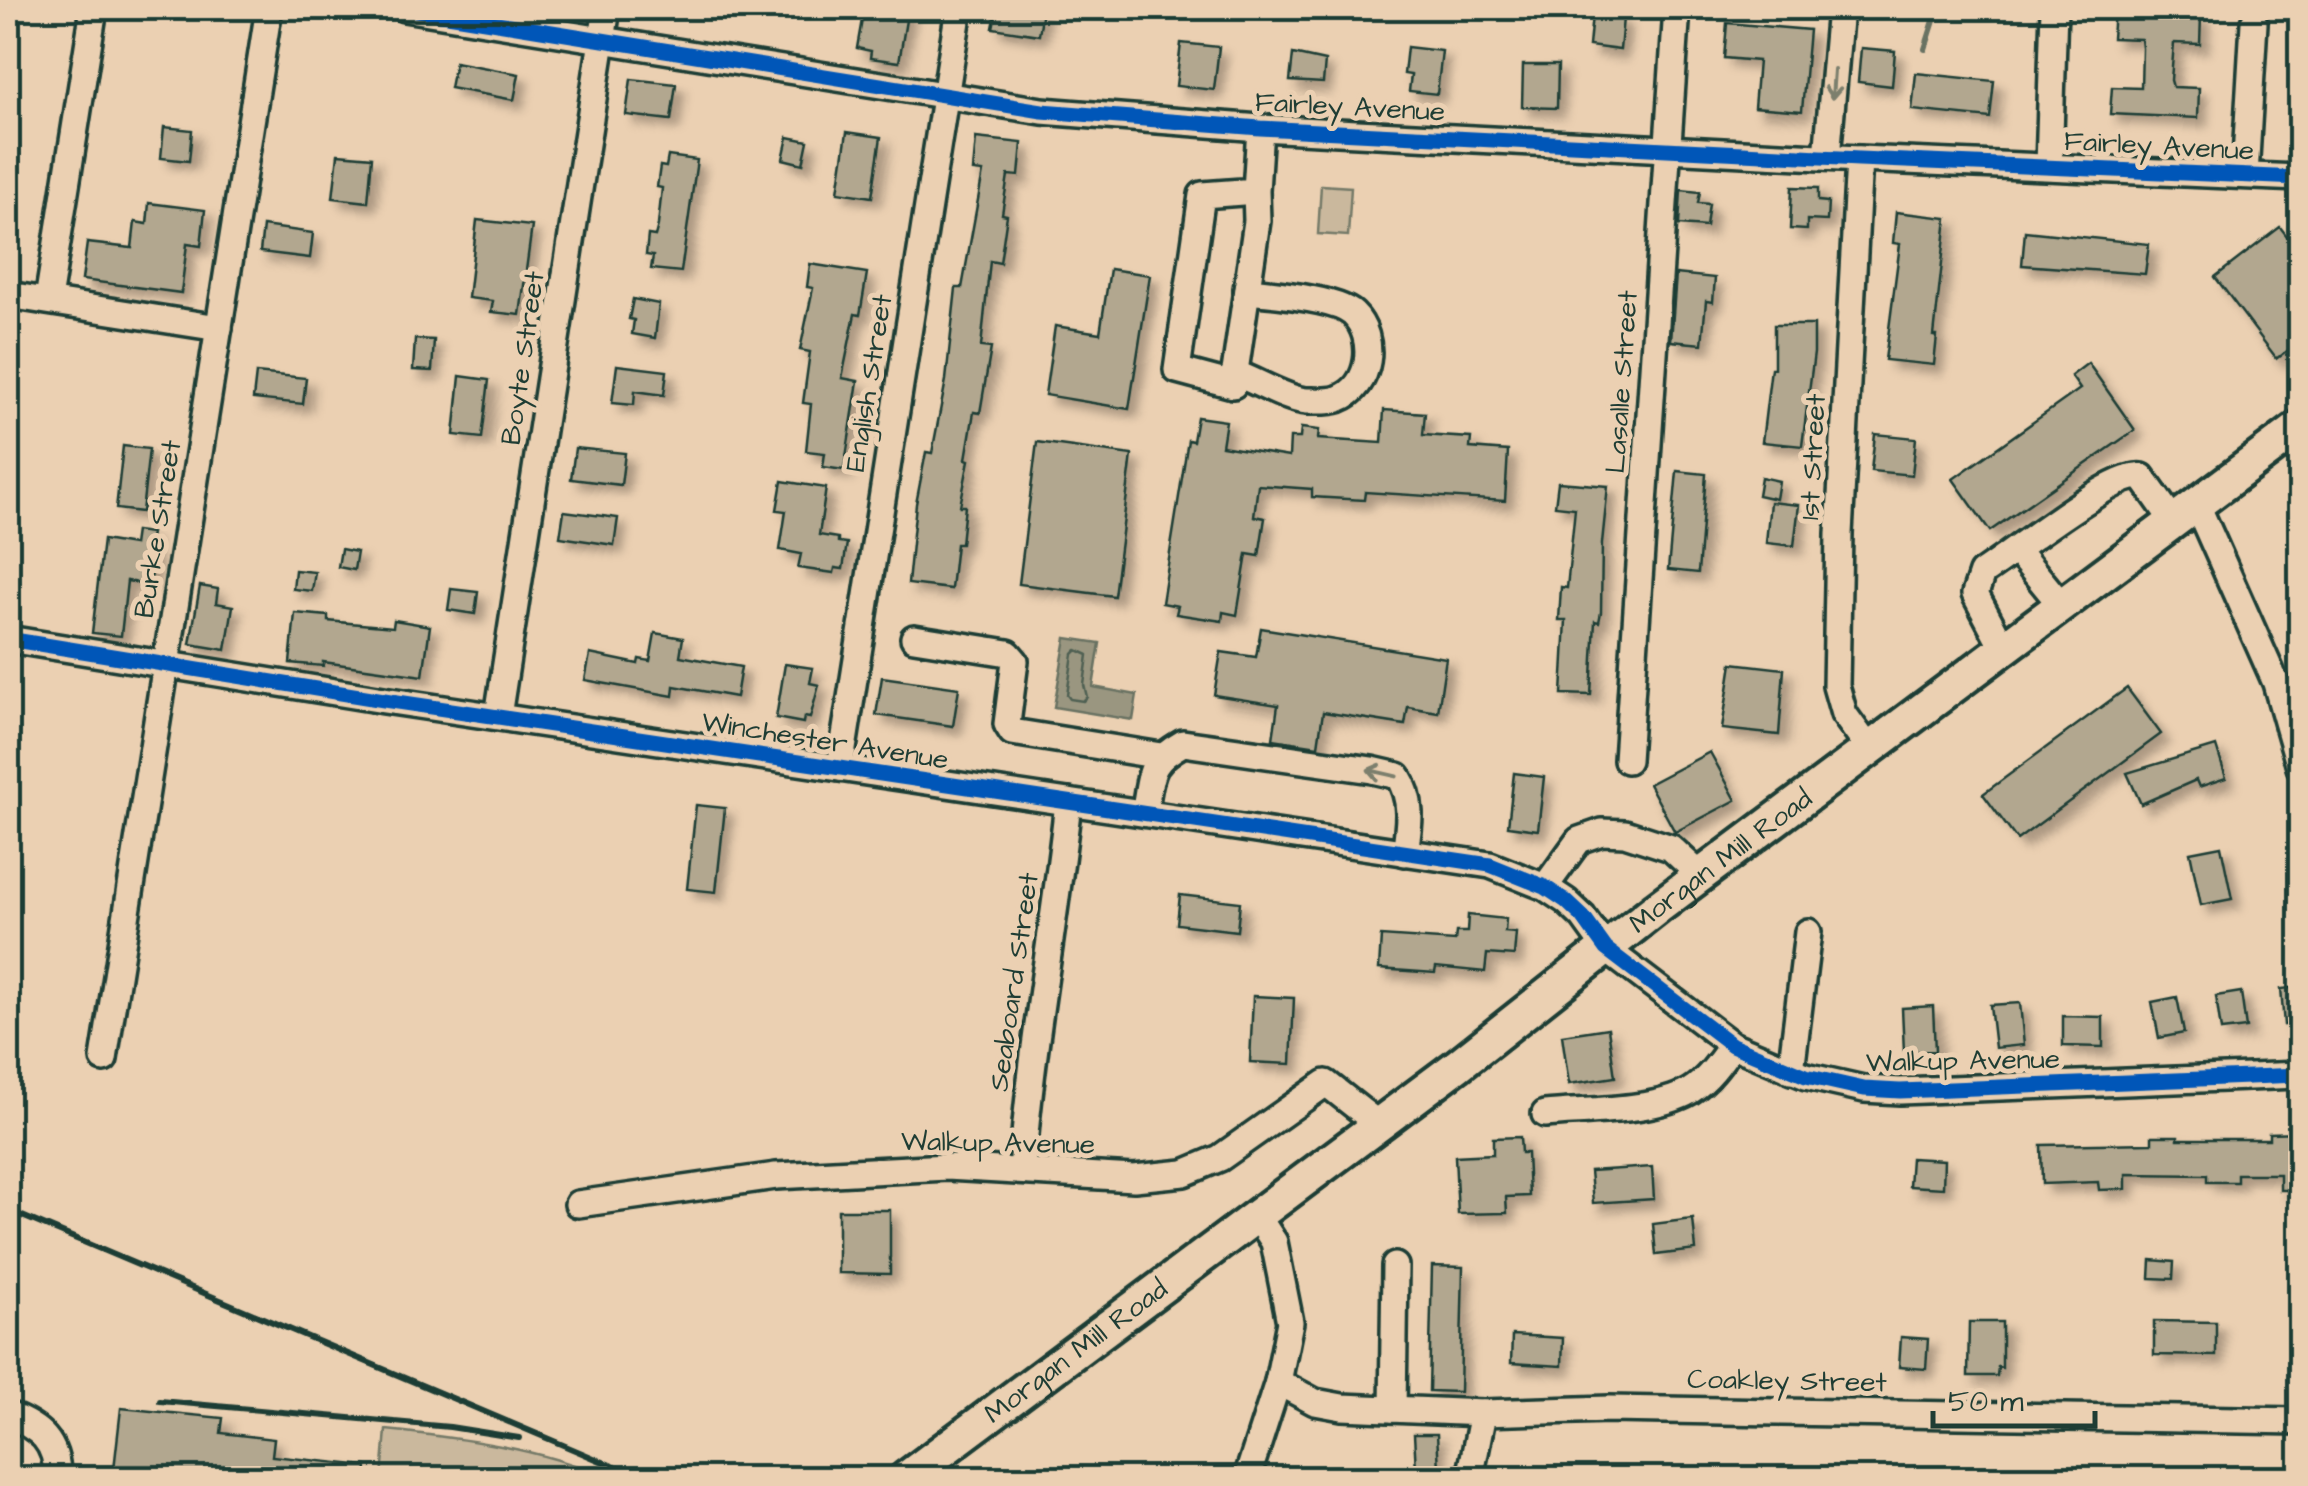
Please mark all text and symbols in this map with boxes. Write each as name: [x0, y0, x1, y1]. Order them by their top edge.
one-way arrow: [1823, 67, 1842, 99]
street label: Fairley Avenue: [1254, 83, 1446, 133]
street label: Fairley Avenue: [2063, 122, 2255, 172]
street label: Boyte Street: [492, 268, 557, 448]
street label: Lasalle Street: [1596, 288, 1648, 475]
street label: English Street: [836, 291, 903, 475]
street label: 1st Street: [1790, 392, 1836, 521]
street label: Burke Street: [125, 437, 191, 621]
street label: Winchester Avenue: [699, 702, 951, 780]
one-way arrow: [1367, 763, 1399, 781]
street label: Morgan Mill Road: [1621, 779, 1820, 942]
street label: Seaboard Street: [979, 869, 1049, 1094]
street label: Walkup Avenue: [1866, 1040, 2060, 1082]
street label: Walkup Avenue: [901, 1122, 1095, 1164]
street label: Morgan Mill Road: [976, 1270, 1176, 1433]
street label: Coakley Street: [1687, 1360, 1888, 1404]
scale bar: [1933, 1366, 2096, 1428]
text: 50 m: [1948, 1381, 2024, 1423]

